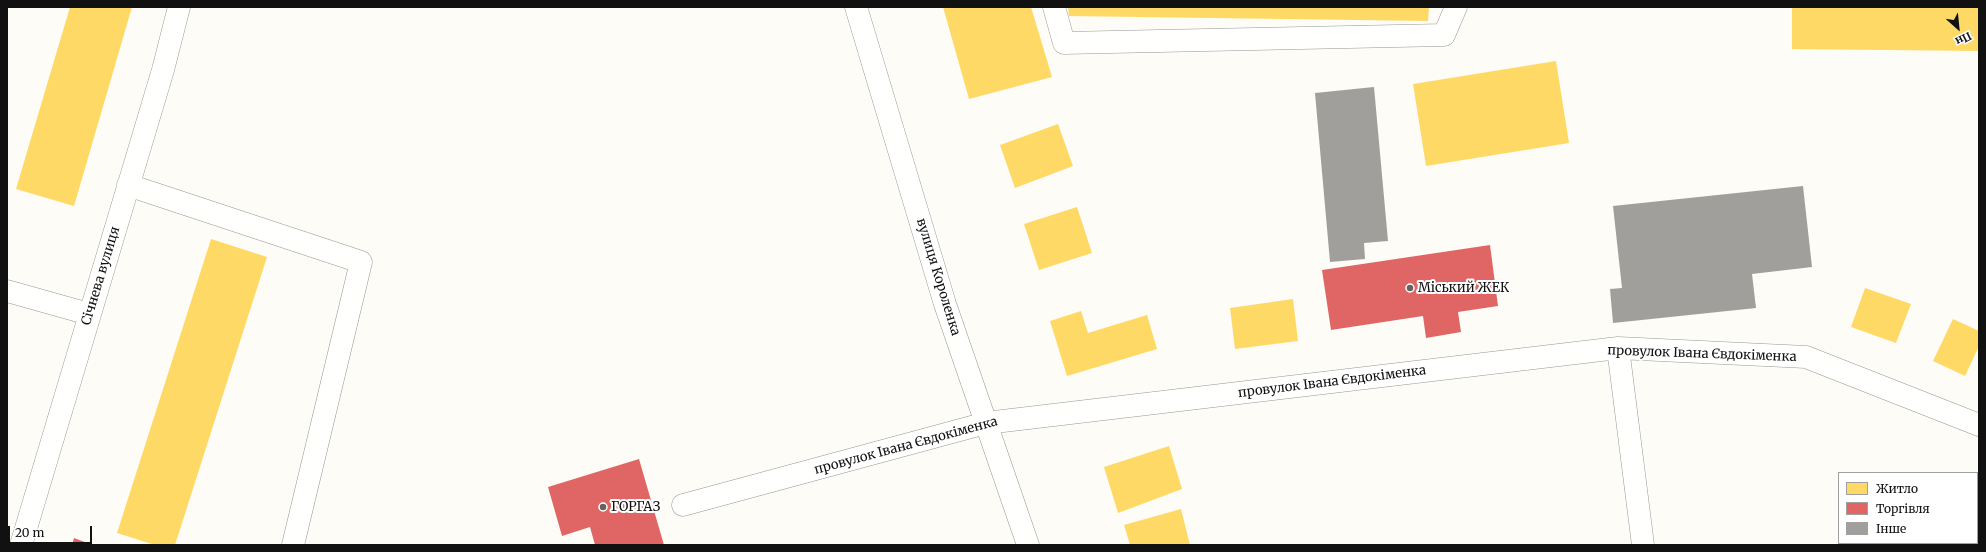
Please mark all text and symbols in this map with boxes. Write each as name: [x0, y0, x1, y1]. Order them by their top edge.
north arrow: [1938, 8, 1978, 48]
text: Пн: [1953, 29, 1974, 49]
street label: вулиця Короленка: [913, 216, 963, 338]
street label: Січнева вулиця: [79, 225, 123, 327]
place label: Міський ЖЕК: [1418, 280, 1509, 296]
marker: Міський ЖЕК: [1405, 283, 1415, 293]
street label: провулок Івана Євдокіменка: [1607, 343, 1797, 365]
street label: провулок Івана Євдокіменка: [1237, 363, 1427, 401]
street label: провулок Івана Євдокіменка: [813, 414, 999, 478]
legend: [1838, 472, 1978, 544]
text: Житло: [1876, 481, 1918, 496]
place label: ГОРГАЗ: [611, 499, 660, 515]
text: Торгівля: [1876, 501, 1930, 516]
marker: ГОРГАЗ: [598, 502, 608, 512]
scale bar: [10, 518, 94, 544]
text: Інше: [1876, 521, 1906, 536]
text: 20 m: [15, 525, 44, 540]

